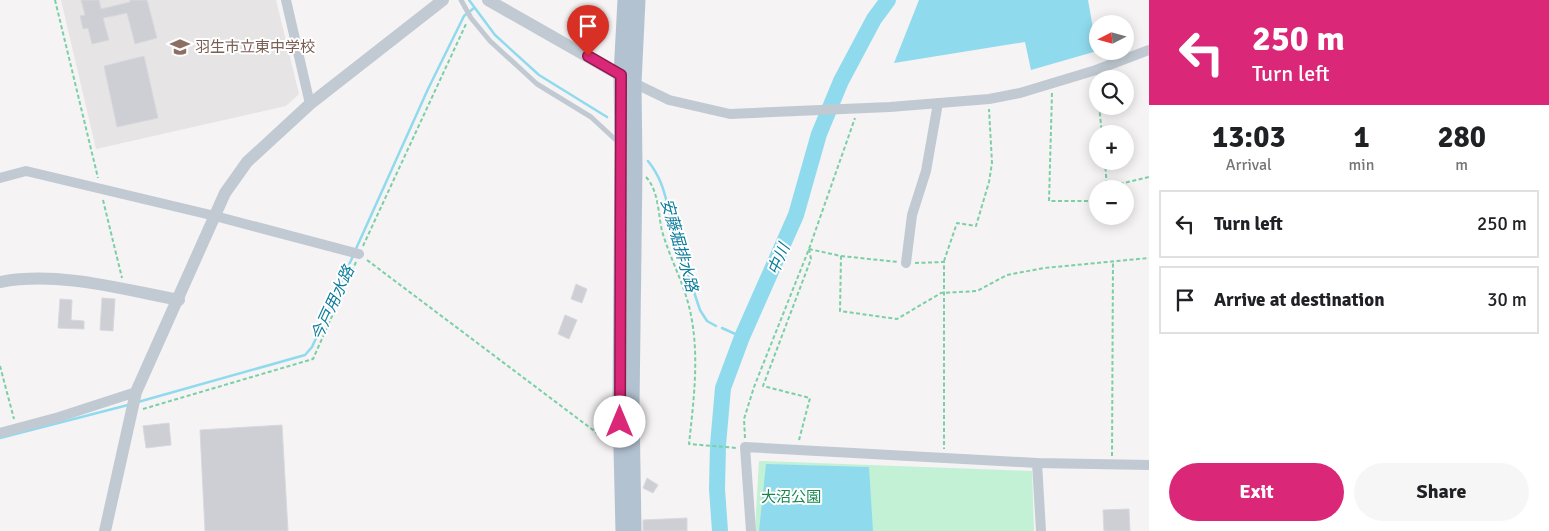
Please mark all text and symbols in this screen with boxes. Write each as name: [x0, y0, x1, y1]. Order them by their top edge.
pin: [567, 5, 609, 56]
icon: arrive: [574, 12, 602, 40]
north arrow: [1089, 15, 1134, 60]
map controls: [1089, 15, 1134, 225]
text: 250 m: [1252, 17, 1345, 60]
icon: left: [1169, 20, 1234, 85]
school or university icon: 羽生市立東中学校: [169, 36, 191, 58]
place label: 羽生市立東中学校: [195, 38, 315, 56]
text: Turn left: [1252, 60, 1330, 87]
button: search: [1089, 70, 1134, 115]
text: 13:03: [1212, 119, 1286, 156]
text: 1: [1353, 119, 1370, 156]
text: 280: [1437, 119, 1486, 156]
button: +: [1089, 125, 1134, 170]
text: Arrival: [1226, 155, 1272, 175]
text: min: [1349, 155, 1374, 175]
text: m: [1455, 155, 1468, 175]
button: −: [1089, 180, 1134, 225]
water label: 安藤堀排水路: [656, 196, 702, 296]
icon: left: [1171, 210, 1199, 238]
text: Turn left: [1214, 212, 1283, 236]
text: 250 m: [1477, 212, 1527, 236]
water label: 中川: [763, 239, 795, 278]
water label: 今戸用水路: [307, 261, 360, 344]
icon: arrive: [1171, 286, 1199, 314]
text: Arrive at destination: [1214, 288, 1385, 312]
text: 30 m: [1487, 288, 1527, 312]
position arrow: [593, 395, 645, 447]
button: Exit: [1169, 463, 1344, 521]
button: Share: [1354, 463, 1529, 521]
park label: 大沼公園: [761, 488, 821, 506]

